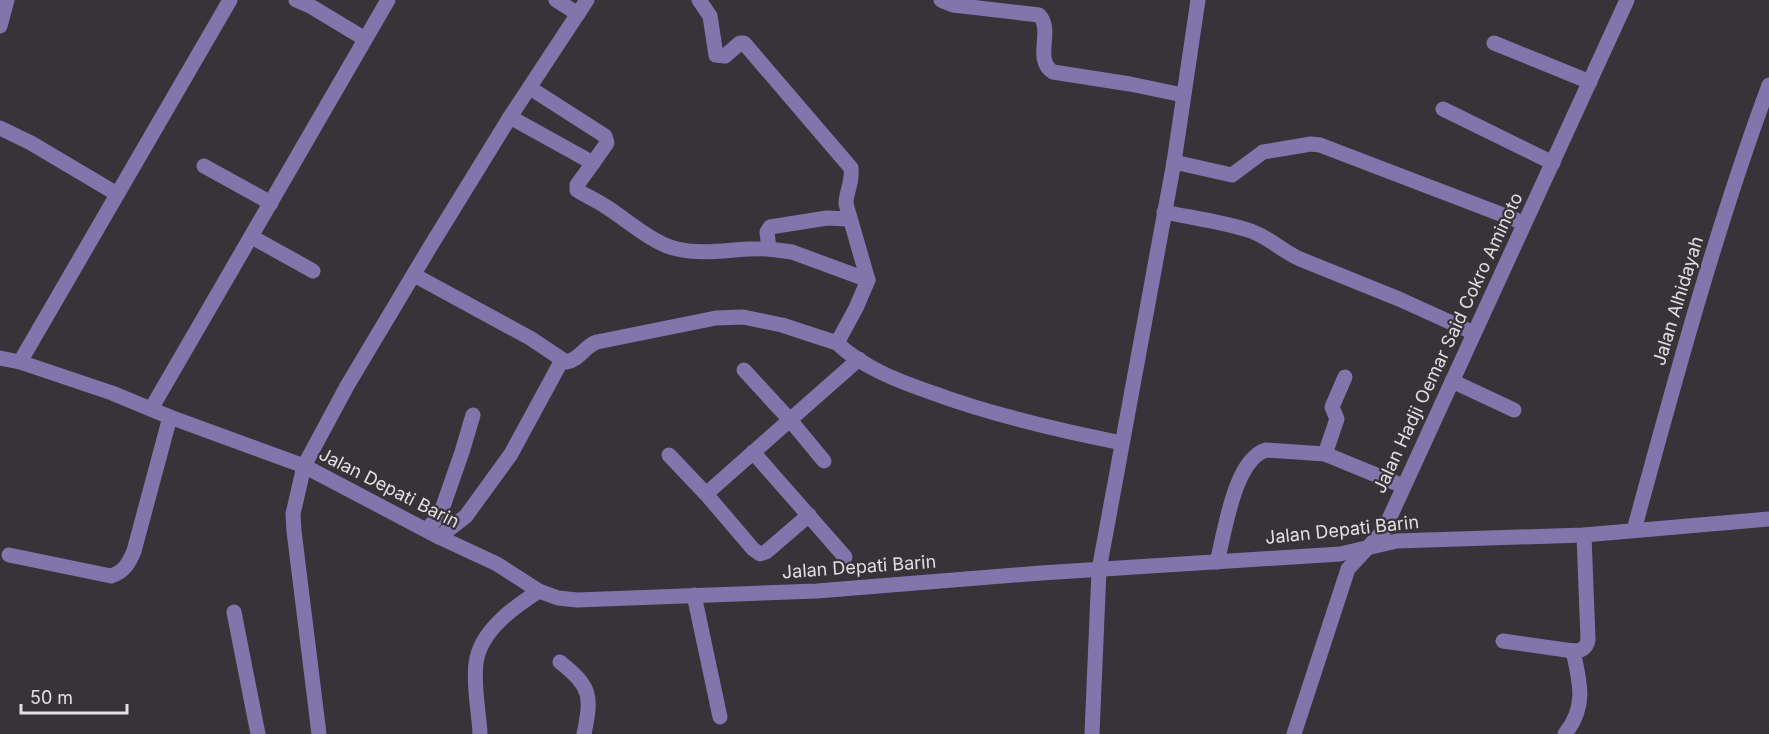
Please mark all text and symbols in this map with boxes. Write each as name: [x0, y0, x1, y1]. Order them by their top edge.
street label: Jalan Hadji Oemar Said Cokro Aminoto: [1368, 189, 1527, 497]
street label: Jalan Alhidayah: [1648, 234, 1707, 368]
street label: Jalan Depati Barin: [316, 443, 463, 532]
street label: Jalan Depati Barin: [1264, 511, 1420, 548]
street label: Jalan Depati Barin: [781, 551, 937, 582]
scale bar: [21, 677, 128, 715]
text: 50 m: [30, 687, 73, 708]

